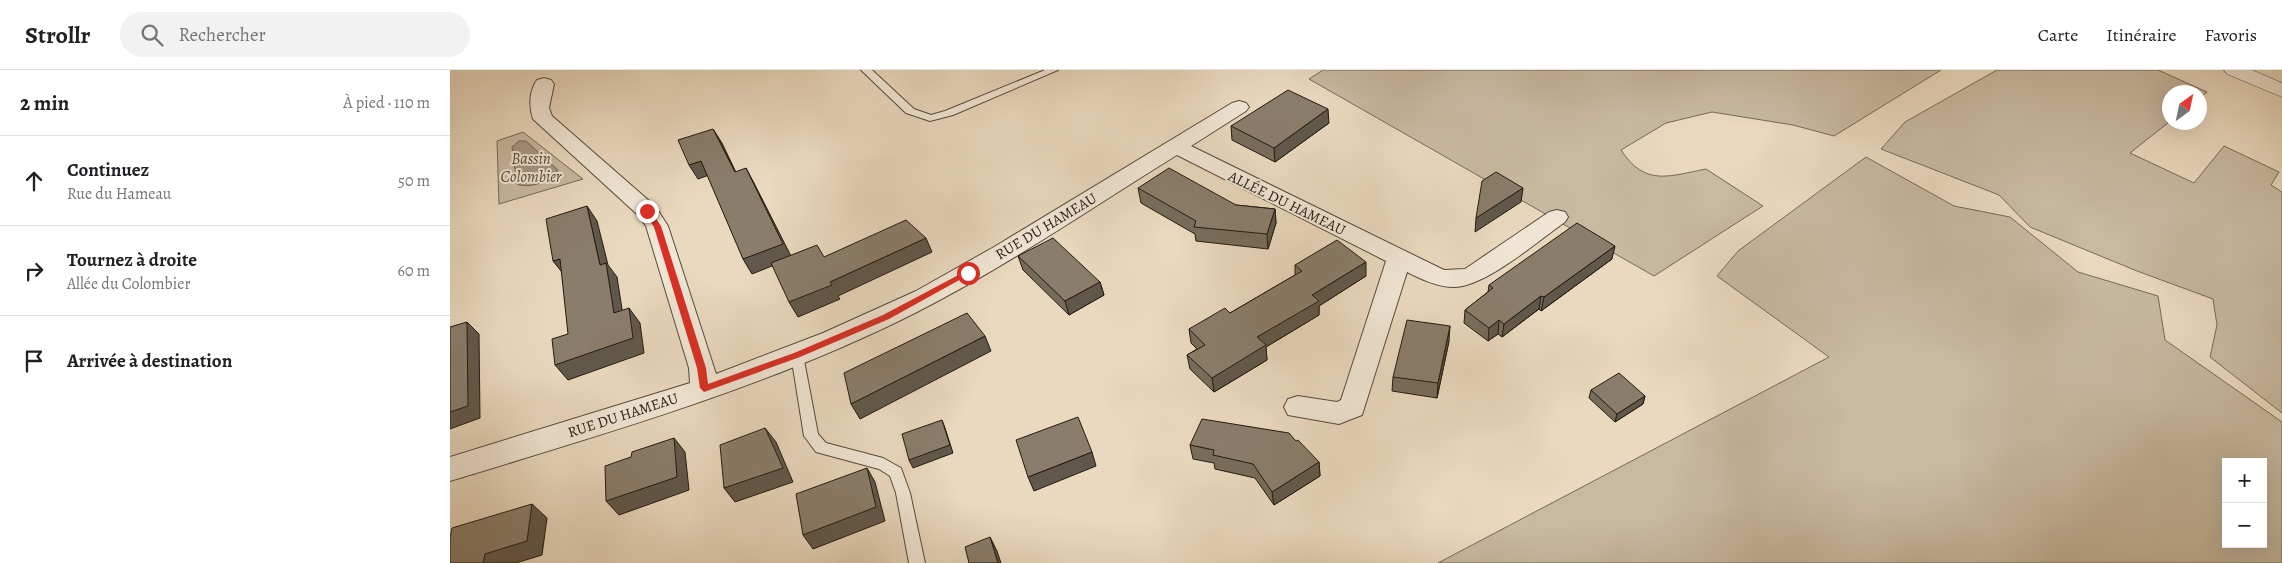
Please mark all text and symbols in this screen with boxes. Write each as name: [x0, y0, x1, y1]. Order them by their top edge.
search box: [120, 12, 470, 57]
text: Strollr: [25, 19, 90, 51]
icon: search: [138, 21, 166, 49]
text: Rechercher: [178, 22, 266, 48]
text: Carte: [2038, 23, 2078, 47]
text: Itinéraire: [2106, 23, 2177, 47]
text: Favoris: [2205, 23, 2257, 47]
north arrow: [2162, 85, 2207, 130]
text: 2 min: [20, 89, 69, 117]
text: À pied · 110 m: [343, 92, 430, 114]
water label: Bassin Colombier: [501, 148, 562, 188]
text: Continuez: [67, 157, 149, 183]
street label: ALLÉE DU HAMEAU: [1224, 165, 1349, 240]
icon: ahead: [20, 167, 48, 195]
text: 50 m: [398, 170, 430, 192]
text: Rue du Hameau: [67, 183, 172, 205]
street label: RUE DU HAMEAU: [992, 188, 1100, 264]
route end: [636, 200, 659, 223]
text: Tournez à droite: [67, 247, 197, 273]
icon: right: [20, 257, 48, 285]
text: 60 m: [398, 260, 430, 282]
route start: [957, 262, 980, 285]
text: Allée du Colombier: [67, 273, 191, 295]
icon: arrive: [20, 347, 48, 375]
text: Arrivée à destination: [67, 348, 232, 374]
street label: RUE DU HAMEAU: [565, 388, 681, 442]
map controls: [2222, 458, 2267, 548]
button: +: [2222, 458, 2267, 503]
button: −: [2222, 503, 2267, 548]

